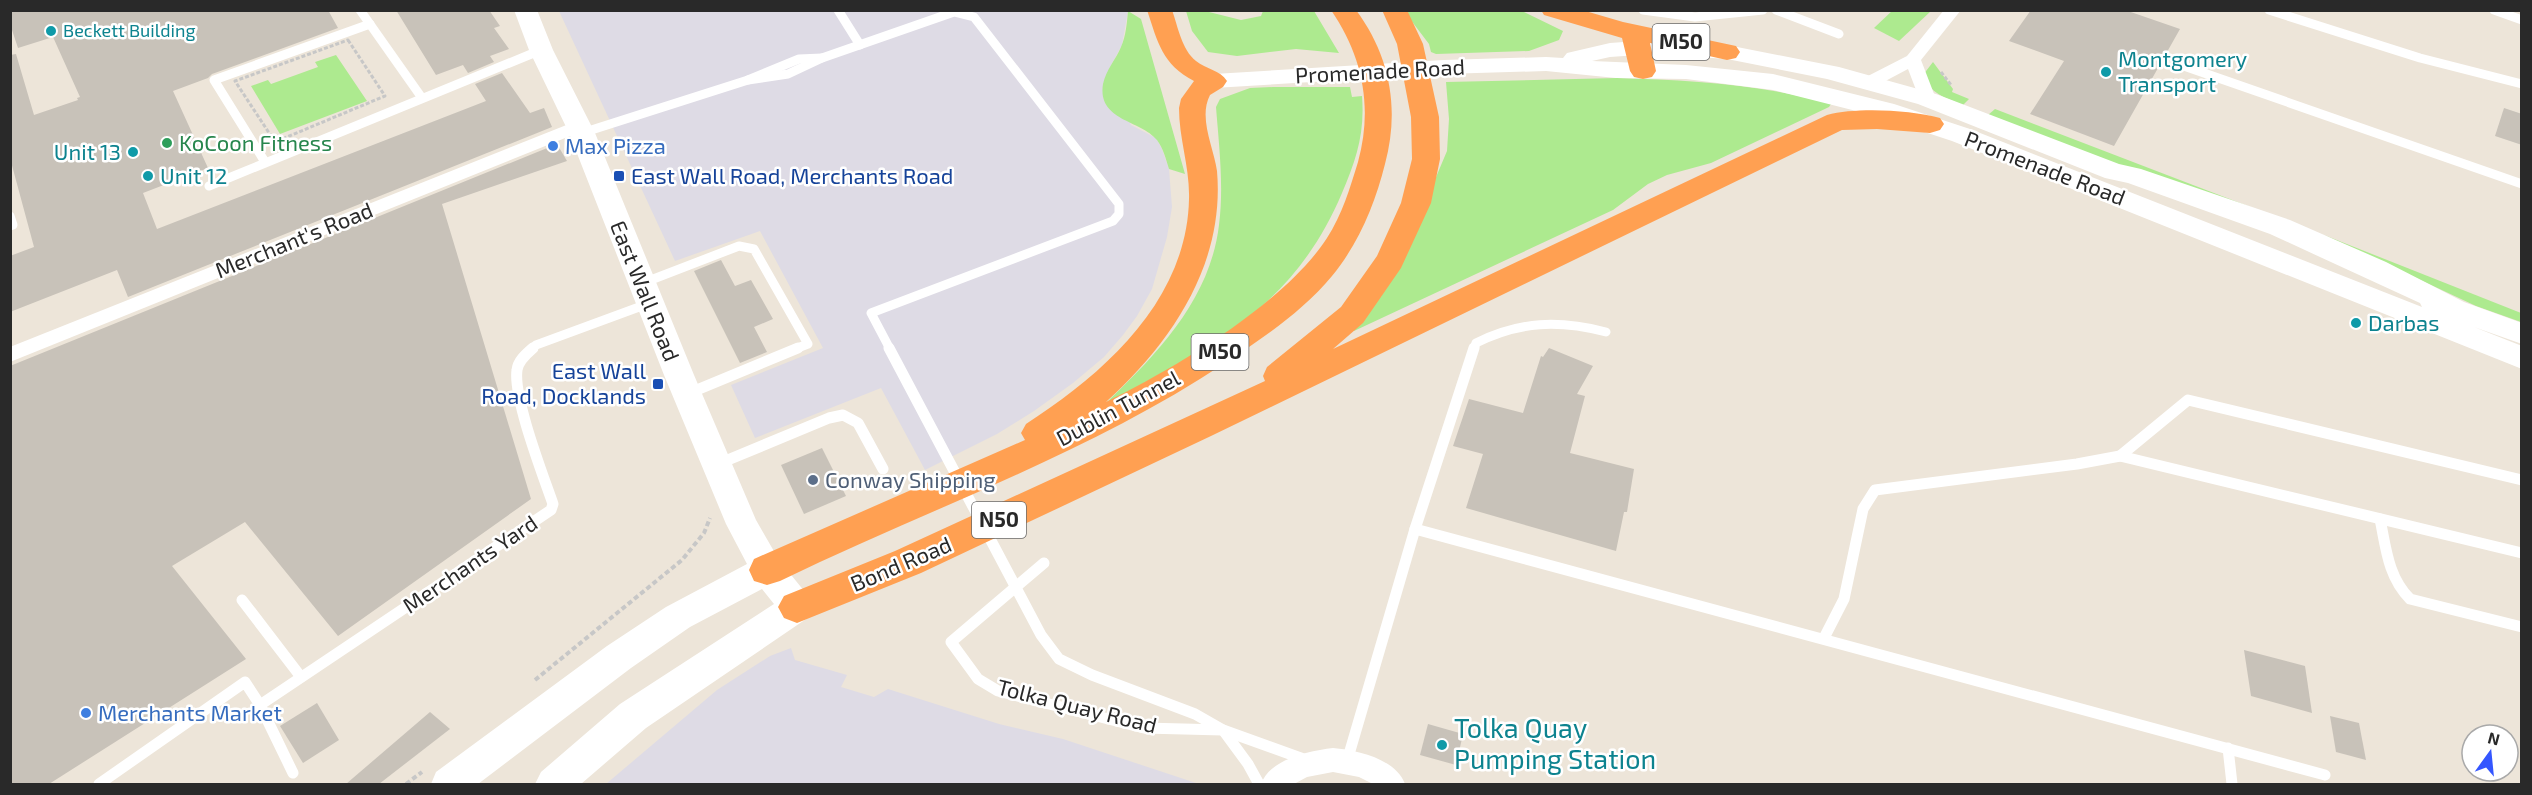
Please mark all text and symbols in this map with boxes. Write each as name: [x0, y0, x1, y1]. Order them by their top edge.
place label: Beckett Building: [63, 19, 195, 41]
marker: Beckett Building: [44, 24, 58, 38]
road number: M50: [1652, 24, 1710, 60]
place label: Montgomery Transport: [2118, 45, 2248, 96]
street label: Promenade Road: [1294, 53, 1465, 87]
marker: Montgomery Transport: [2099, 65, 2113, 79]
street label: Promenade Road: [1961, 124, 2129, 210]
place label: KoCoon Fitness: [179, 129, 332, 155]
place label: Max Pizza: [565, 132, 666, 158]
marker: KoCoon Fitness: [160, 136, 174, 150]
place label: Unit 13: [54, 138, 121, 164]
marker: Max Pizza: [546, 139, 560, 153]
marker: Unit 13: [126, 145, 140, 159]
place label: Unit 12: [160, 162, 227, 188]
place label: East Wall Road, Merchants Road: [631, 162, 953, 188]
marker: Unit 12: [141, 169, 155, 183]
marker: East Wall Road, Merchants Road: [612, 169, 626, 183]
street label: Merchant's Road: [211, 196, 376, 283]
street label: East Wall Road: [606, 217, 686, 365]
place label: Darbas: [2368, 309, 2439, 335]
marker: Darbas: [2349, 316, 2363, 330]
road number: M50: [1192, 334, 1248, 370]
place label: East Wall Road, Docklands: [481, 357, 646, 408]
street label: Dublin Tunnel: [1051, 363, 1184, 451]
marker: East Wall Road, Docklands: [651, 377, 665, 391]
place label: Conway Shipping: [825, 466, 996, 492]
marker: Conway Shipping: [806, 473, 820, 487]
road number: N50: [972, 502, 1026, 538]
street label: Merchants Yard: [397, 509, 542, 618]
street label: Bond Road: [846, 530, 955, 596]
street label: Tolka Quay Road: [994, 673, 1160, 738]
place label: Merchants Market: [98, 699, 282, 725]
marker: Merchants Market: [79, 706, 93, 720]
place label: Tolka Quay Pumping Station: [1454, 711, 1656, 775]
north arrow: [2460, 723, 2520, 783]
text: N: [2486, 727, 2502, 749]
marker: Tolka Quay Pumping Station: [1435, 738, 1449, 752]

